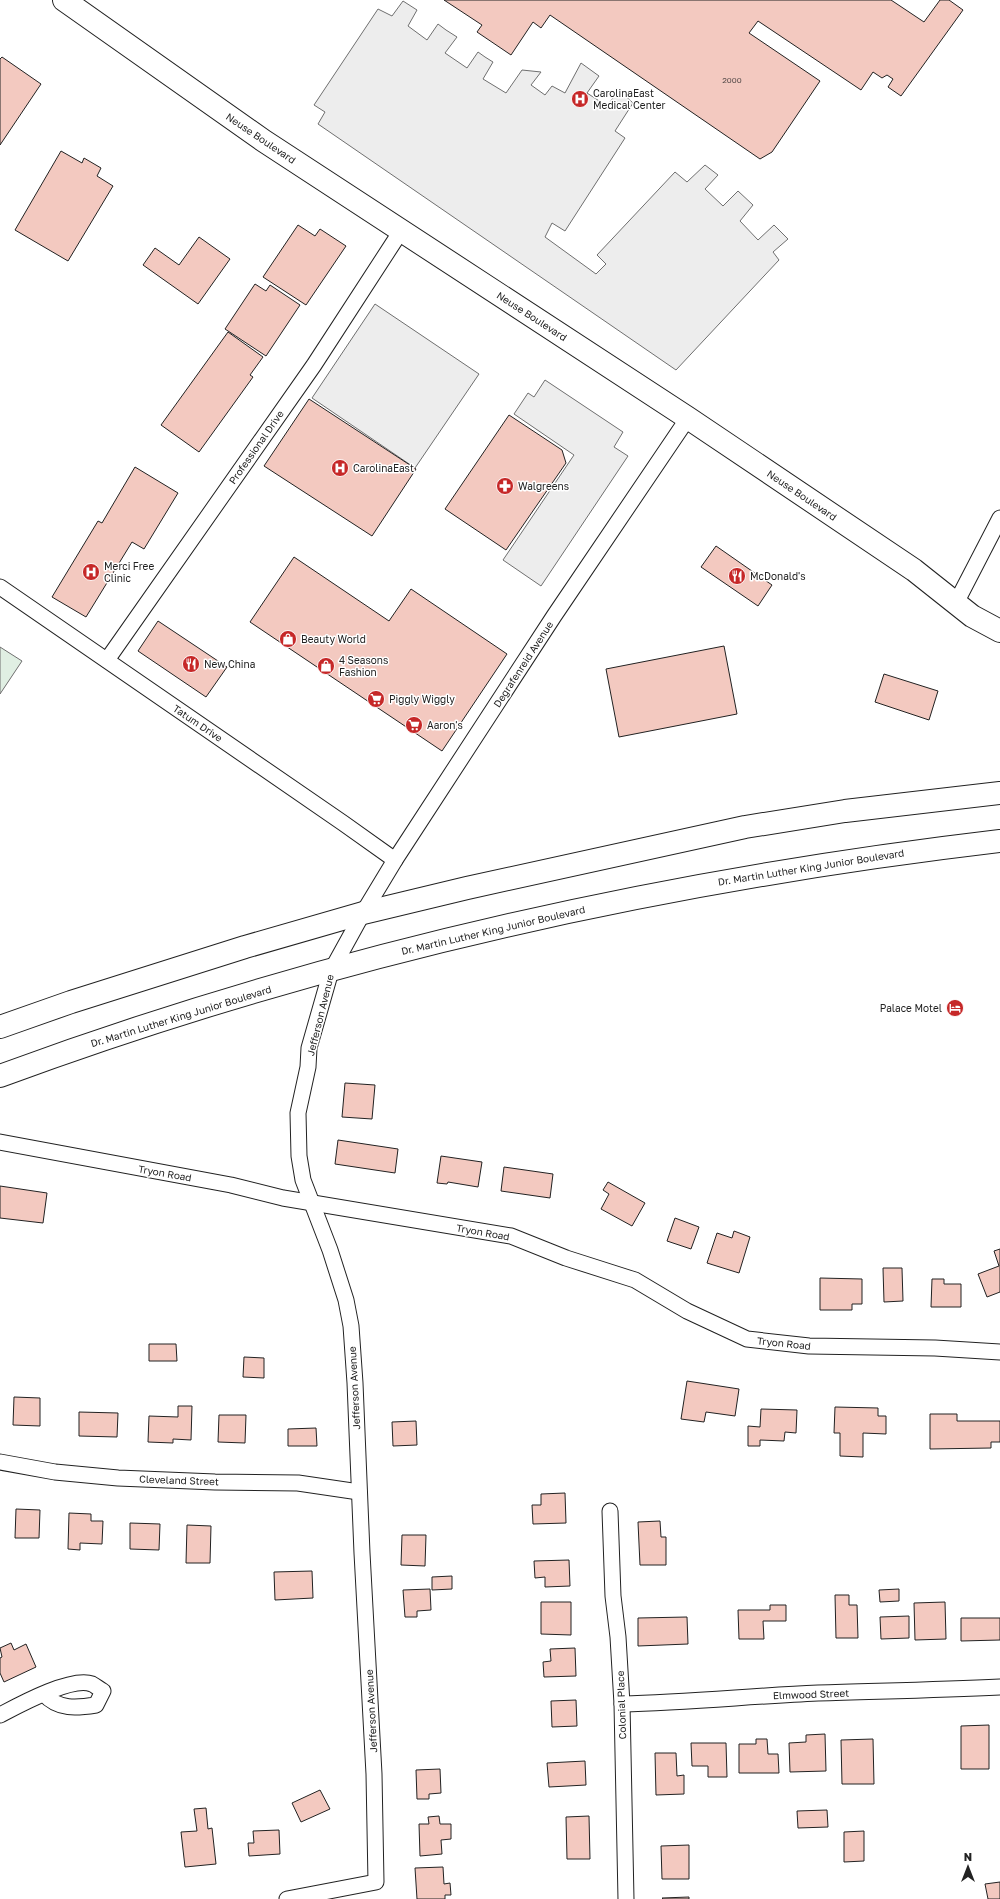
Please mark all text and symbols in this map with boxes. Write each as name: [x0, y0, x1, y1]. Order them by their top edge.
house number: 2000: [722, 75, 742, 85]
place label: CarolinaEast Medical Center: [593, 87, 665, 111]
hospital icon: CarolinaEast Medical Center: [570, 89, 590, 109]
street label: Neuse Boulevard: [224, 110, 298, 166]
street label: Neuse Boulevard: [495, 289, 569, 343]
street label: Professional Drive: [226, 408, 286, 486]
hospital icon: CarolinaEast: [330, 458, 350, 478]
place label: CarolinaEast: [353, 462, 414, 474]
street label: Neuse Boulevard: [765, 467, 839, 523]
pharmacy icon: Walgreens: [495, 476, 515, 496]
place label: Walgreens: [518, 480, 569, 492]
place label: Merci Free Clinic: [104, 560, 154, 584]
hospital icon: Merci Free Clinic: [81, 562, 101, 582]
restaurant icon: McDonald's: [727, 566, 747, 586]
place label: McDonald's: [750, 570, 806, 582]
street label: Degrafenreid Avenue: [491, 619, 555, 709]
shop icon: Beauty World: [278, 629, 298, 649]
place label: Beauty World: [301, 633, 366, 645]
restaurant icon: New China: [181, 654, 201, 674]
place label: 4 Seasons Fashion: [339, 654, 388, 678]
shop icon: 4 Seasons Fashion: [316, 656, 336, 676]
place label: New China: [204, 658, 255, 670]
supermarket icon: Piggly Wiggly: [366, 689, 386, 709]
place label: Piggly Wiggly: [389, 693, 455, 705]
street label: Tatum Drive: [171, 702, 225, 744]
supermarket icon: Aaron's: [404, 715, 424, 735]
place label: Aaron's: [427, 719, 463, 731]
street label: Dr. Martin Luther King Junior Boulevard: [717, 846, 905, 888]
street label: Dr. Martin Luther King Junior Boulevard: [400, 903, 586, 957]
street label: Jefferson Avenue: [304, 973, 336, 1057]
street label: Dr. Martin Luther King Junior Boulevard: [89, 983, 273, 1049]
hotel icon: Palace Motel: [945, 998, 965, 1018]
place label: Palace Motel: [880, 1002, 942, 1014]
street label: Tryon Road: [137, 1162, 193, 1184]
street label: Tryon Road: [455, 1221, 511, 1243]
street label: Tryon Road: [756, 1334, 812, 1352]
street label: Jefferson Avenue: [346, 1346, 362, 1430]
street label: Cleveland Street: [139, 1473, 219, 1487]
street label: Jefferson Avenue: [363, 1669, 379, 1753]
street label: Colonial Place: [614, 1670, 628, 1740]
street label: Elmwood Street: [773, 1687, 849, 1701]
north arrow: [948, 1847, 988, 1887]
text: N: [964, 1850, 972, 1863]

